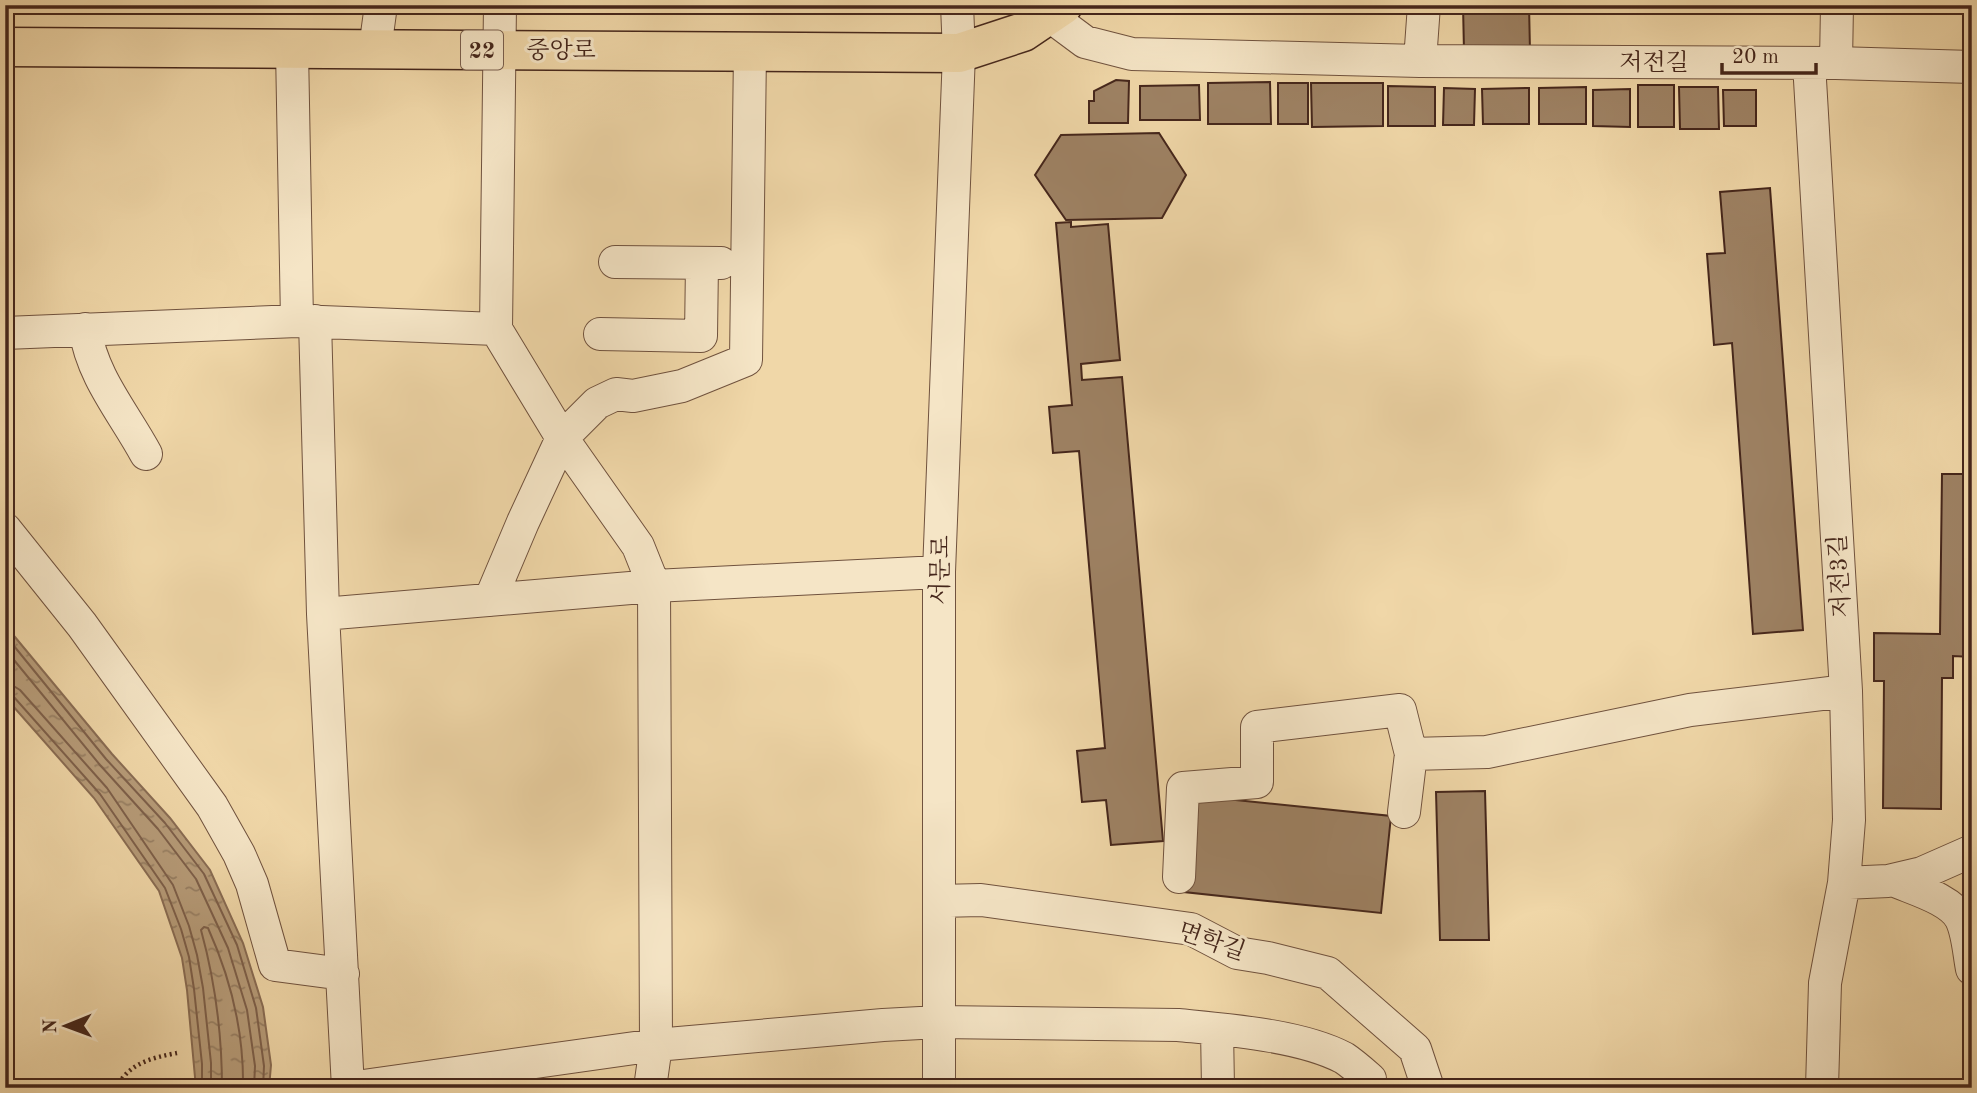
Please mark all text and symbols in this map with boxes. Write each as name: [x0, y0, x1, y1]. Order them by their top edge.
road number: 22: [461, 31, 503, 70]
scale bar: [1722, 32, 1816, 76]
street label: 중앙로: [526, 38, 596, 64]
text: 20 m: [1732, 47, 1779, 68]
street label: 저전길: [1619, 50, 1689, 76]
street label: 저전3길: [1825, 534, 1855, 618]
street label: 서문로: [927, 535, 955, 605]
street label: 면학길: [1175, 918, 1249, 966]
north arrow: [32, 992, 102, 1062]
text: N: [42, 1018, 61, 1034]

